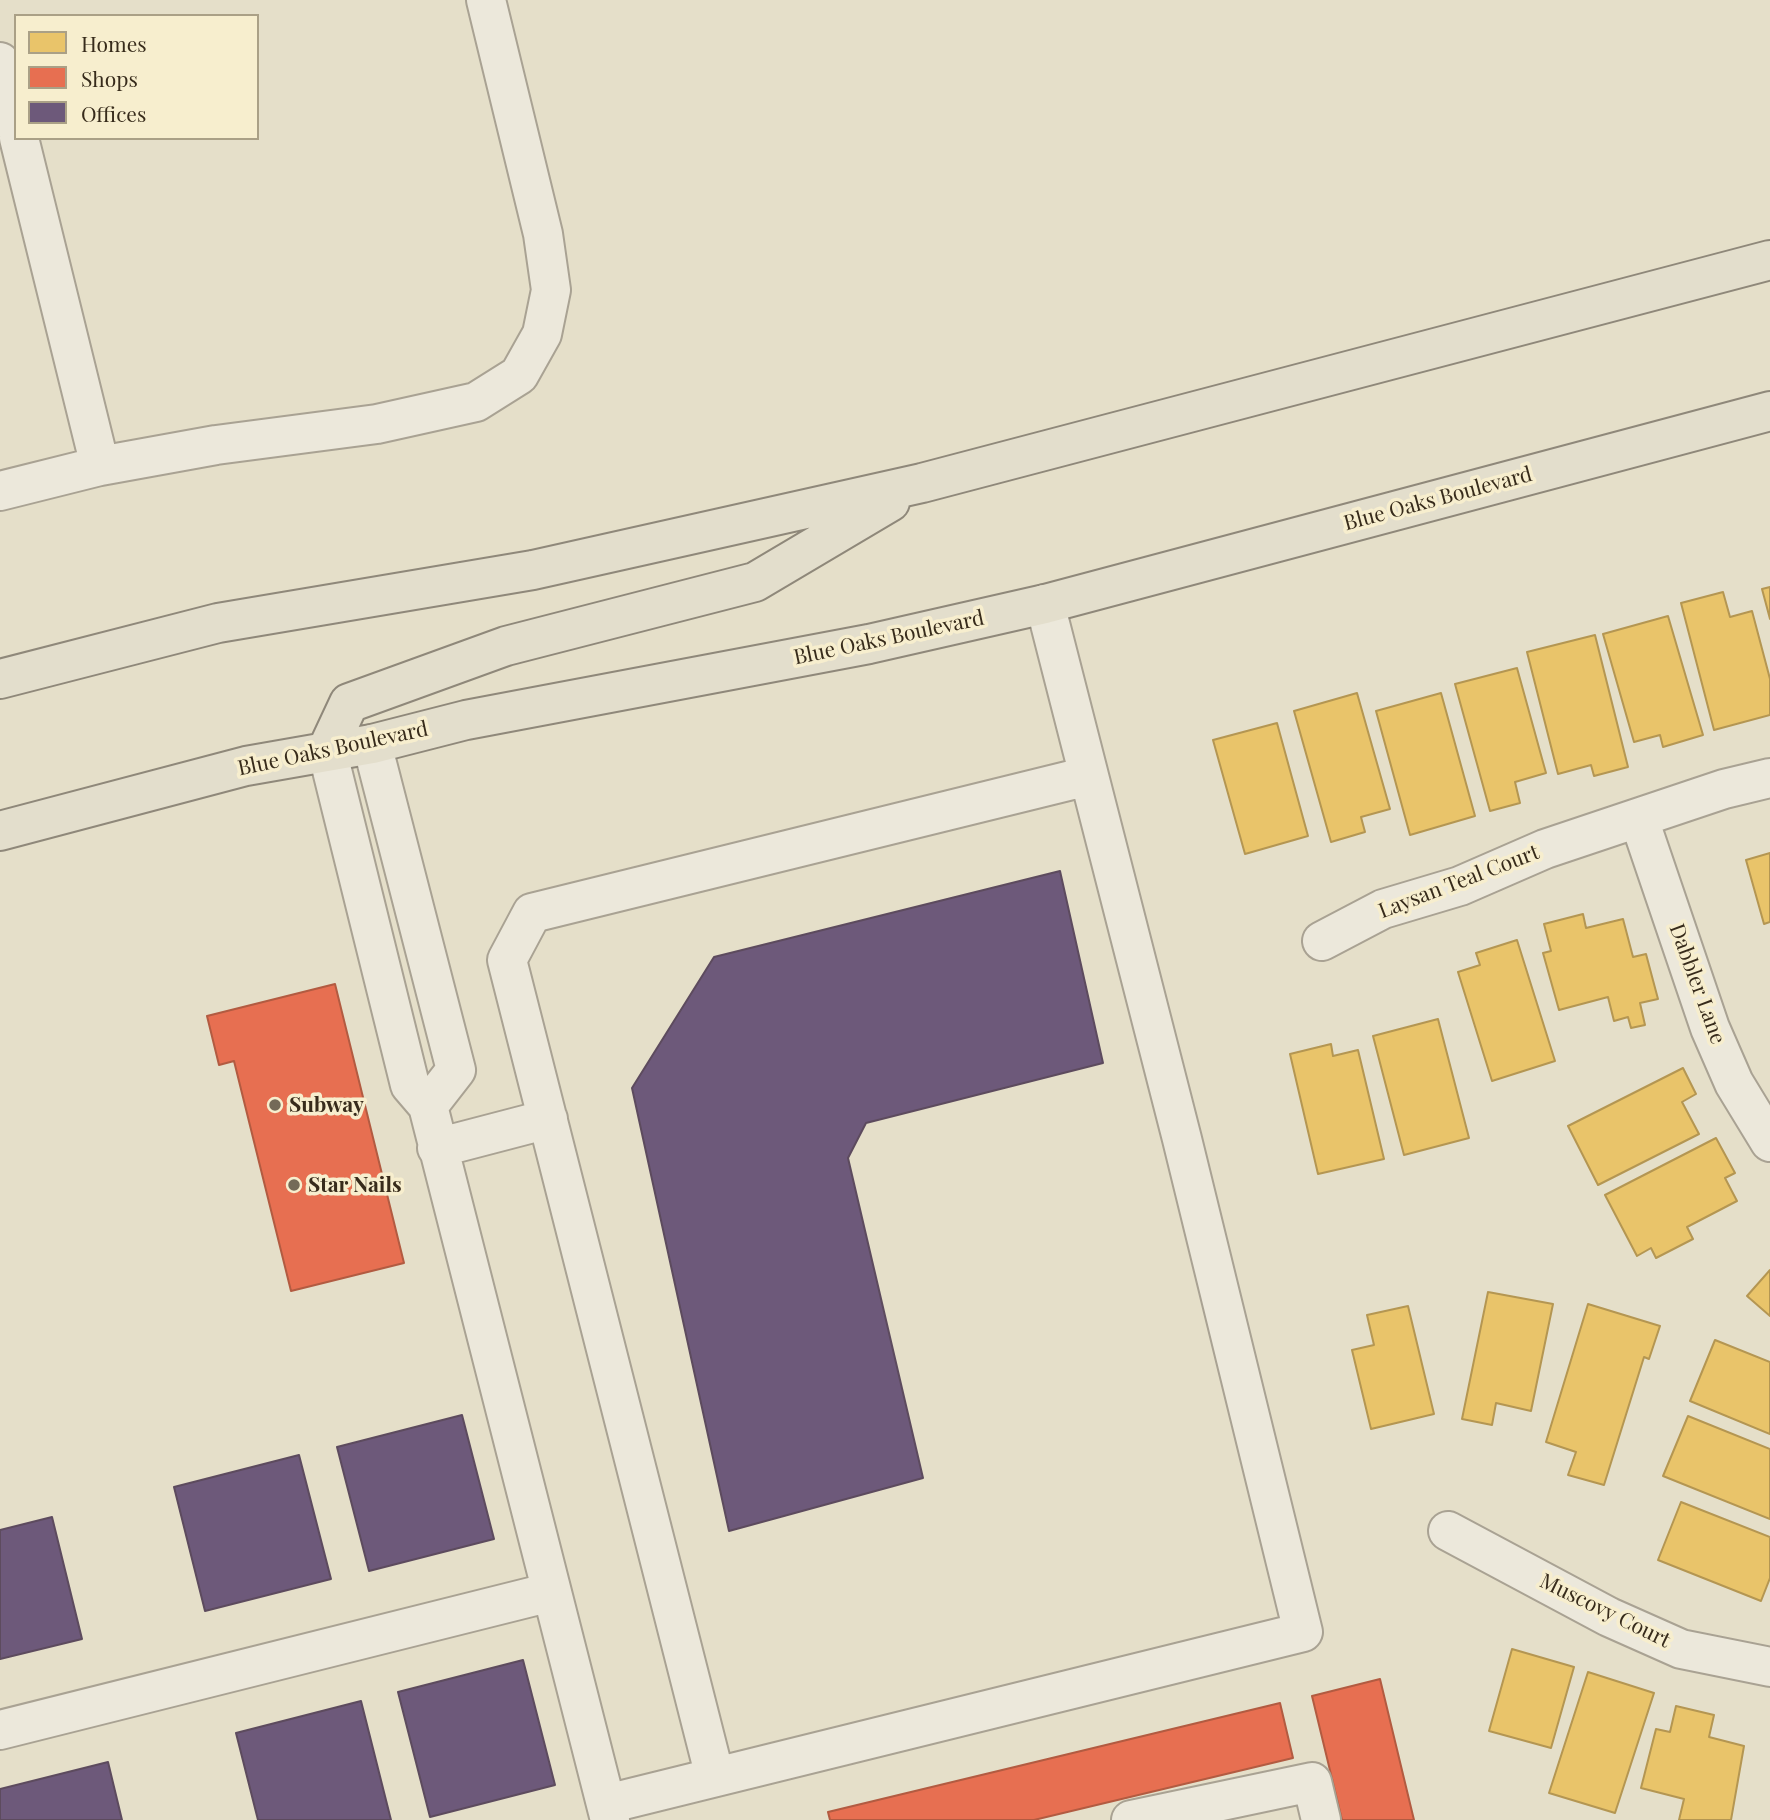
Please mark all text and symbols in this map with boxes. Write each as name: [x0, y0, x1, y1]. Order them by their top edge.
legend: [14, 14, 259, 140]
text: Homes: [81, 29, 147, 57]
text: Shops: [81, 64, 138, 92]
text: Offices: [81, 99, 146, 127]
street label: Blue Oaks Boulevard: [1341, 462, 1535, 536]
street label: Blue Oaks Boulevard: [792, 606, 986, 670]
street label: Blue Oaks Boulevard: [236, 717, 430, 781]
street label: Laysan Teal Court: [1375, 840, 1543, 924]
street label: Dabbler Lane: [1664, 921, 1730, 1047]
place label: Subway: [289, 1092, 364, 1118]
marker: Subway: [267, 1097, 283, 1113]
place label: Star Nails: [308, 1172, 402, 1198]
marker: Star Nails: [286, 1177, 302, 1193]
street label: Muscovy Court: [1536, 1568, 1674, 1654]

